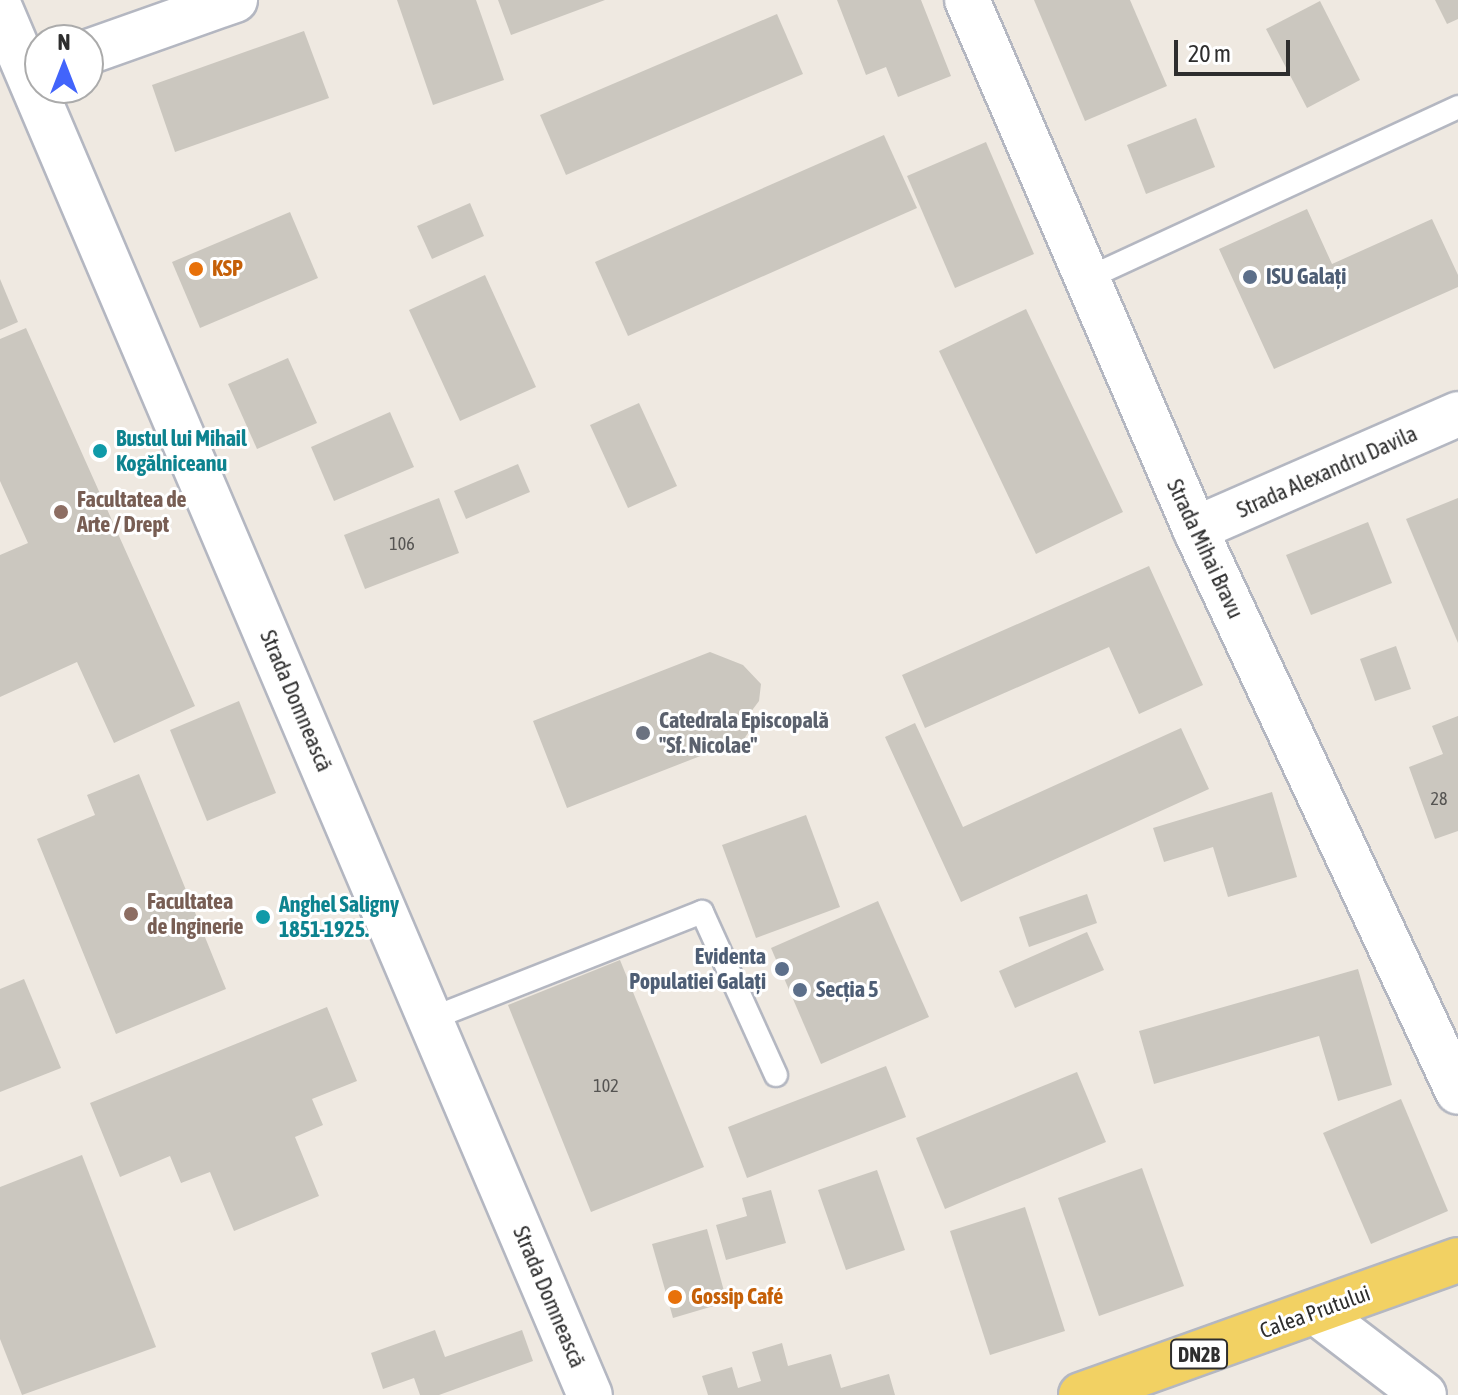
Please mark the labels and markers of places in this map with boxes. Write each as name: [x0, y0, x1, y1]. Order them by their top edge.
place label: KSP: [212, 256, 243, 282]
marker: KSP: [187, 260, 205, 278]
place label: ISU Galați: [1266, 264, 1346, 290]
marker: ISU Galați: [1241, 268, 1259, 286]
place label: Bustul lui Mihail Kogălniceanu: [116, 425, 247, 476]
marker: Bustul lui Mihail Kogălniceanu: [91, 442, 109, 460]
place label: Facultatea de Arte / Drept: [77, 486, 187, 538]
marker: Facultatea de Arte / Drept: [52, 503, 70, 521]
place label: Catedrala Episcopală "Sf. Nicolae": [659, 707, 829, 758]
marker: Catedrala Episcopală "Sf. Nicolae": [634, 724, 652, 742]
place label: Facultatea de Inginerie: [147, 888, 243, 940]
place label: Anghel Saligny 1851-1925.: [279, 891, 399, 942]
marker: Facultatea de Inginerie: [122, 905, 140, 923]
marker: Anghel Saligny 1851-1925.: [254, 908, 272, 926]
place label: Evidenta Populatiei Galați: [629, 943, 766, 994]
marker: Evidenta Populatiei Galați: [773, 960, 791, 978]
place label: Secția 5: [816, 977, 878, 1003]
marker: Secția 5: [791, 981, 809, 999]
place label: Gossip Café: [691, 1284, 783, 1310]
marker: Gossip Café: [666, 1288, 684, 1306]

